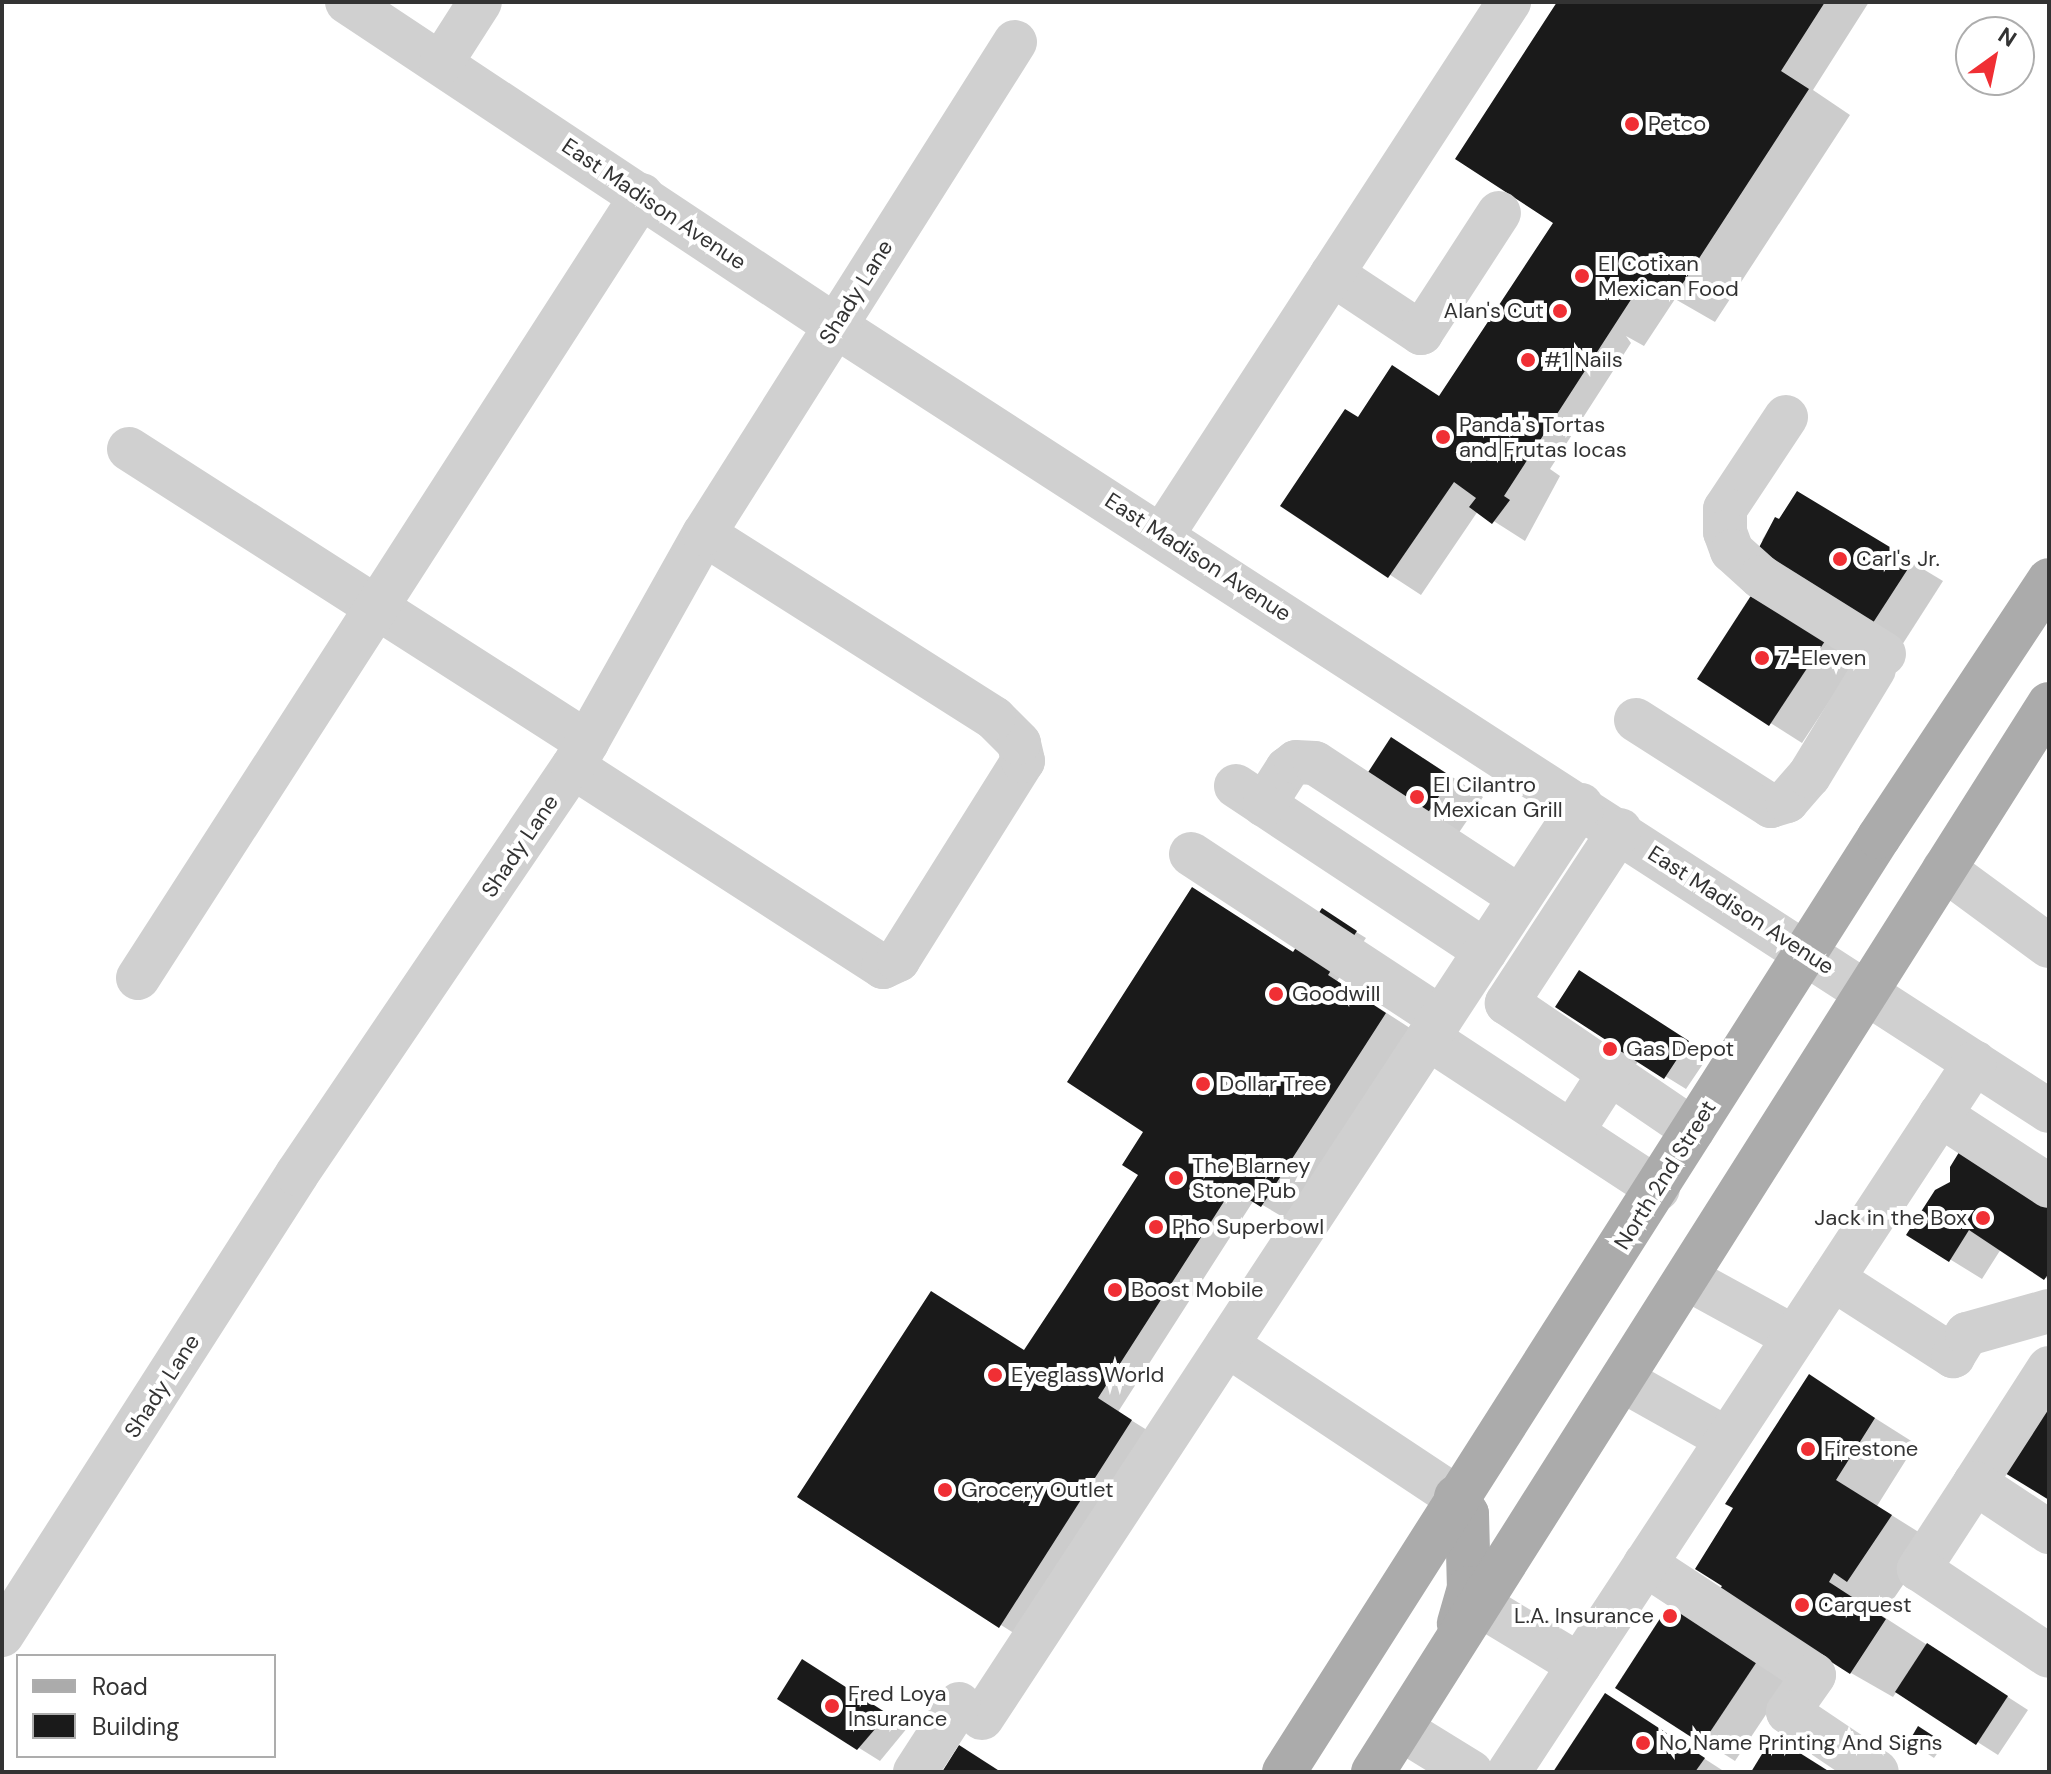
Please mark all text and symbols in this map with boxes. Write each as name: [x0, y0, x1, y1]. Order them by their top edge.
north arrow: [1955, 16, 2035, 96]
text: N: [1993, 21, 2022, 54]
place label: Petco: [1648, 111, 1706, 137]
marker: Petco: [1623, 115, 1641, 133]
street label: East Madison Avenue: [557, 133, 751, 275]
street label: Shady Lane: [814, 235, 898, 349]
place label: El Cotixan Mexican Food: [1598, 250, 1739, 302]
marker: El Cotixan Mexican Food: [1573, 267, 1591, 285]
place label: Alan's Cut: [1444, 298, 1544, 324]
marker: Alan's Cut: [1551, 302, 1569, 320]
place label: #1 Nails: [1544, 347, 1623, 373]
marker: #1 Nails: [1519, 351, 1537, 369]
place label: Panda's Tortas and Frutas locas: [1459, 411, 1627, 462]
marker: Panda's Tortas and Frutas locas: [1434, 428, 1452, 446]
street label: East Madison Avenue: [1100, 487, 1296, 627]
place label: Carl's Jr.: [1856, 546, 1940, 572]
marker: Carl's Jr.: [1831, 550, 1849, 568]
place label: 7-Eleven: [1778, 645, 1866, 671]
marker: 7-Eleven: [1753, 649, 1771, 667]
place label: El Cilantro Mexican Grill: [1433, 771, 1563, 822]
marker: El Cilantro Mexican Grill: [1408, 788, 1426, 806]
street label: Shady Lane: [476, 790, 564, 902]
street label: East Madison Avenue: [1643, 840, 1839, 980]
place label: Goodwill: [1292, 981, 1380, 1007]
marker: Goodwill: [1267, 985, 1285, 1003]
place label: Gas Depot: [1626, 1036, 1734, 1062]
marker: Gas Depot: [1601, 1040, 1619, 1058]
place label: Dollar Tree: [1219, 1071, 1327, 1097]
marker: Dollar Tree: [1194, 1075, 1212, 1093]
street label: North 2nd Street: [1609, 1096, 1721, 1254]
place label: The Blarney Stone Pub: [1192, 1152, 1311, 1204]
marker: The Blarney Stone Pub: [1167, 1169, 1185, 1187]
place label: Jack in the Box: [1814, 1205, 1967, 1231]
marker: Jack in the Box: [1974, 1209, 1992, 1227]
place label: Pho Superbowl: [1172, 1214, 1324, 1240]
marker: Pho Superbowl: [1147, 1218, 1165, 1236]
place label: Boost Mobile: [1131, 1277, 1263, 1303]
marker: Boost Mobile: [1106, 1281, 1124, 1299]
street label: Shady Lane: [119, 1329, 205, 1443]
place label: Eyeglass World: [1011, 1362, 1164, 1388]
marker: Eyeglass World: [986, 1366, 1004, 1384]
place label: Firestone: [1824, 1436, 1918, 1462]
marker: Firestone: [1799, 1440, 1817, 1458]
place label: Grocery Outlet: [961, 1477, 1114, 1503]
marker: Grocery Outlet: [936, 1481, 954, 1499]
place label: Carquest: [1818, 1592, 1912, 1618]
marker: Carquest: [1793, 1596, 1811, 1614]
place label: L.A. Insurance: [1514, 1603, 1654, 1629]
marker: L.A. Insurance: [1661, 1607, 1679, 1625]
legend: [16, 1654, 276, 1758]
text: Road: [92, 1671, 148, 1702]
place label: Fred Loya Insurance: [848, 1680, 947, 1732]
marker: Fred Loya Insurance: [823, 1697, 841, 1715]
text: Building: [92, 1711, 179, 1742]
place label: No Name Printing And Signs: [1659, 1730, 1943, 1756]
marker: No Name Printing And Signs: [1634, 1734, 1652, 1752]

